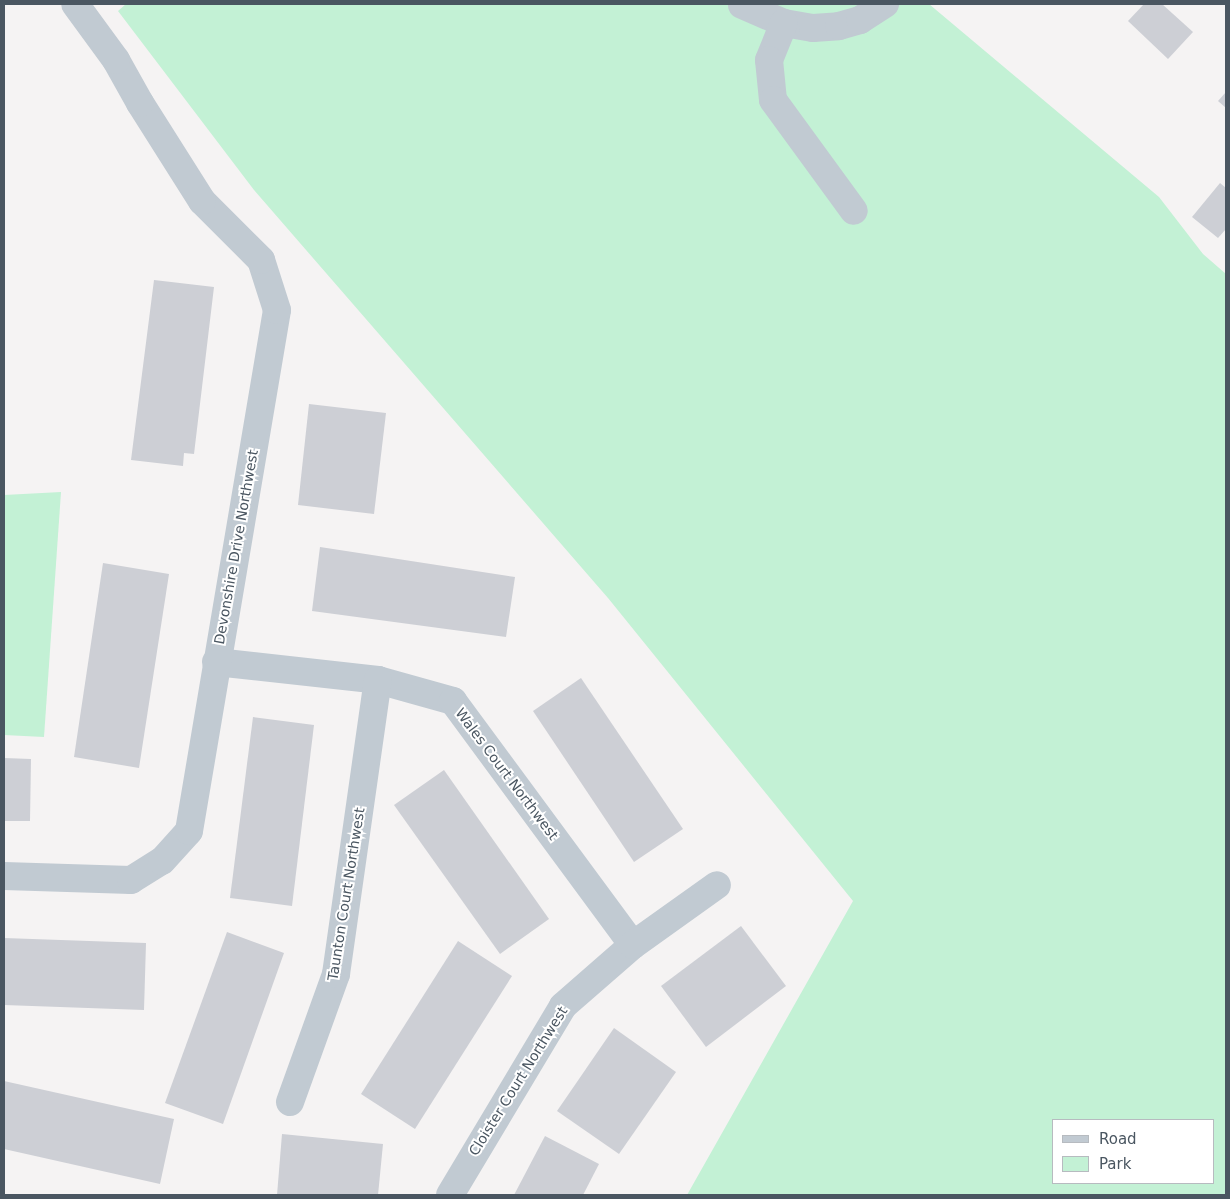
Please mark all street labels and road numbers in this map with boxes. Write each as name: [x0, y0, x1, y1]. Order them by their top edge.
street label: Devonshire Drive Northwest: [211, 448, 261, 646]
street label: Wales Court Northwest: [452, 705, 562, 843]
street label: Taunton Court Northwest: [324, 806, 368, 982]
street label: Cloister Court Northwest: [465, 1003, 571, 1159]

